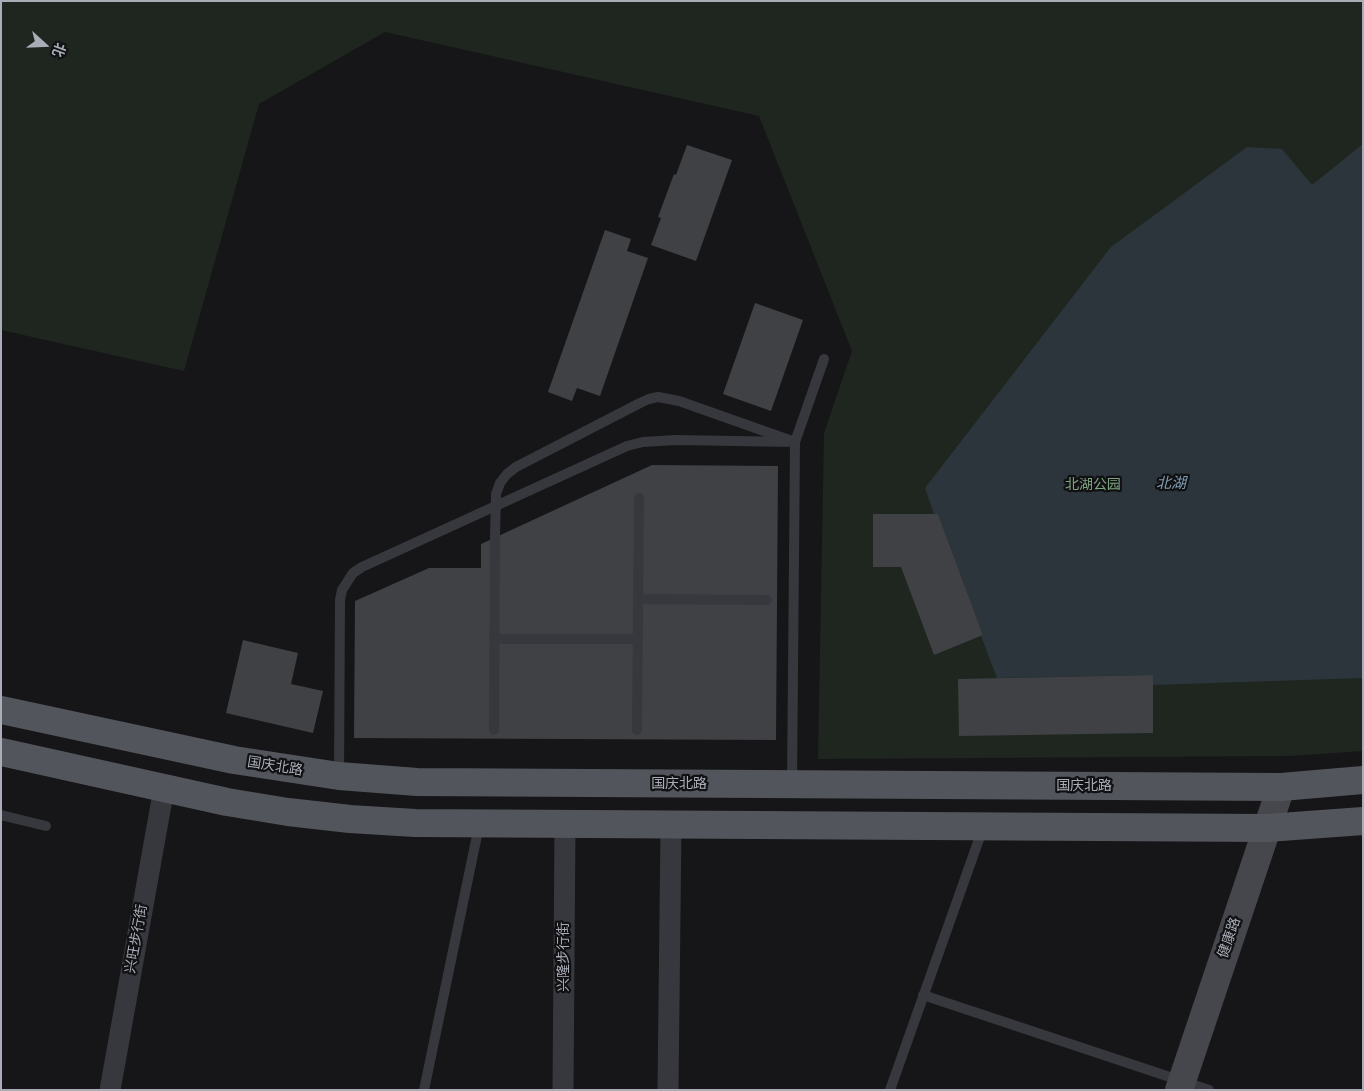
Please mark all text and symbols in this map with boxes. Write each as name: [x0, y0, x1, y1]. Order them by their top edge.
north arrow: [20, 20, 70, 70]
text: 北: [49, 41, 69, 59]
water label: 北湖: [1156, 475, 1186, 493]
park label: 北湖公园: [1065, 477, 1121, 493]
street label: 国庆北路: [246, 754, 304, 780]
street label: 国庆北路: [651, 776, 707, 792]
street label: 国庆北路: [1056, 778, 1112, 794]
street label: 兴旺步行街: [123, 903, 151, 975]
street label: 健康路: [1215, 915, 1245, 961]
street label: 兴隆步行街: [556, 922, 572, 992]

